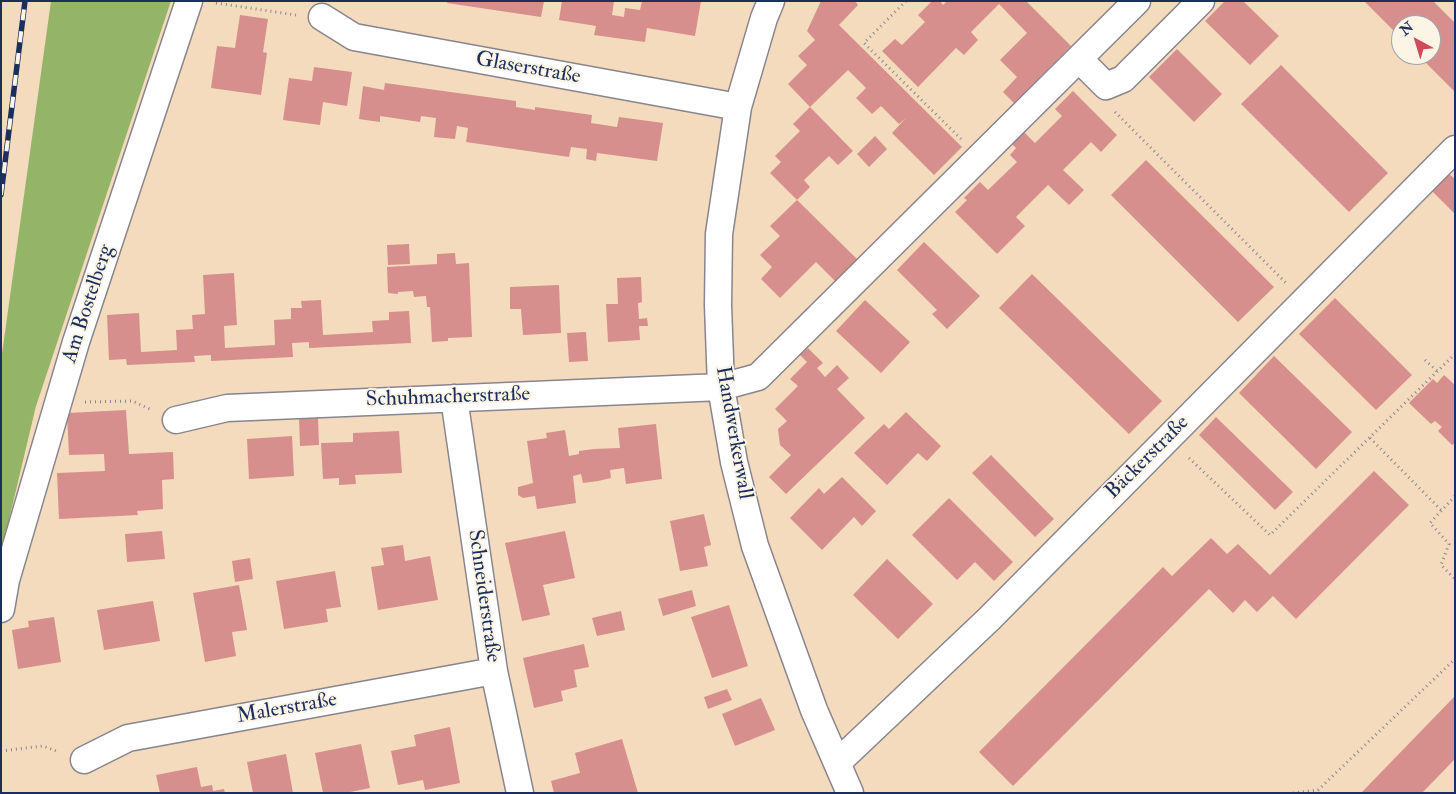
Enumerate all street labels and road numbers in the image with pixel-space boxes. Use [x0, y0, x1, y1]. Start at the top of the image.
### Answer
street label: Glaserstraße [474, 47, 582, 91]
street label: Am Bostelberg [58, 242, 120, 366]
street label: Handwerkerwall [709, 364, 757, 502]
street label: Schuhmacherstraße [365, 383, 531, 413]
street label: Bäckerstraße [1101, 411, 1195, 505]
street label: Schneiderstraße [461, 528, 505, 664]
street label: Malerstraße [235, 688, 339, 730]

